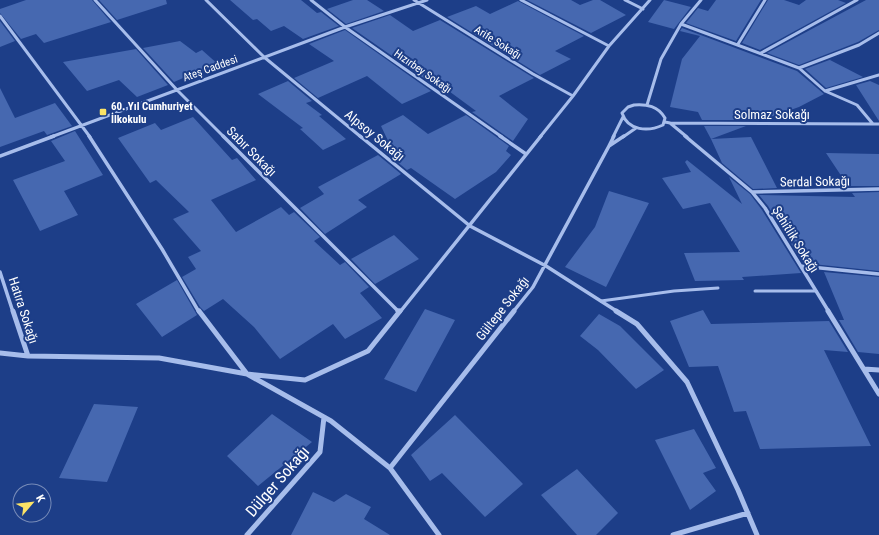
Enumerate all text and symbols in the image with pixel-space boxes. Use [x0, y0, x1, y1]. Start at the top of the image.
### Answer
street label: Arife Sokağı [472, 23, 524, 62]
street label: Hızırbey Sokağı [391, 47, 454, 96]
street label: Ateş Caddesi [181, 53, 239, 84]
place label: 60. Yıl Cumhuriyet İlkokulu [111, 100, 193, 126]
marker: 60. Yıl Cumhuriyet İlkokulu [98, 107, 108, 117]
street label: Alpsoy Sokağı [342, 107, 408, 164]
street label: Solmaz Sokağı [734, 107, 810, 122]
street label: Sabır Sokağı [224, 123, 280, 179]
street label: Serdal Sokağı [780, 173, 850, 190]
street label: Şehitlik Sokağı [769, 203, 822, 275]
street label: Gültepe Sokağı [473, 273, 532, 343]
street label: Hatıra Sokağı [6, 275, 41, 345]
street label: Dülger Sokağı [242, 442, 313, 521]
north arrow [12, 483, 52, 523]
text: K [33, 493, 48, 505]

